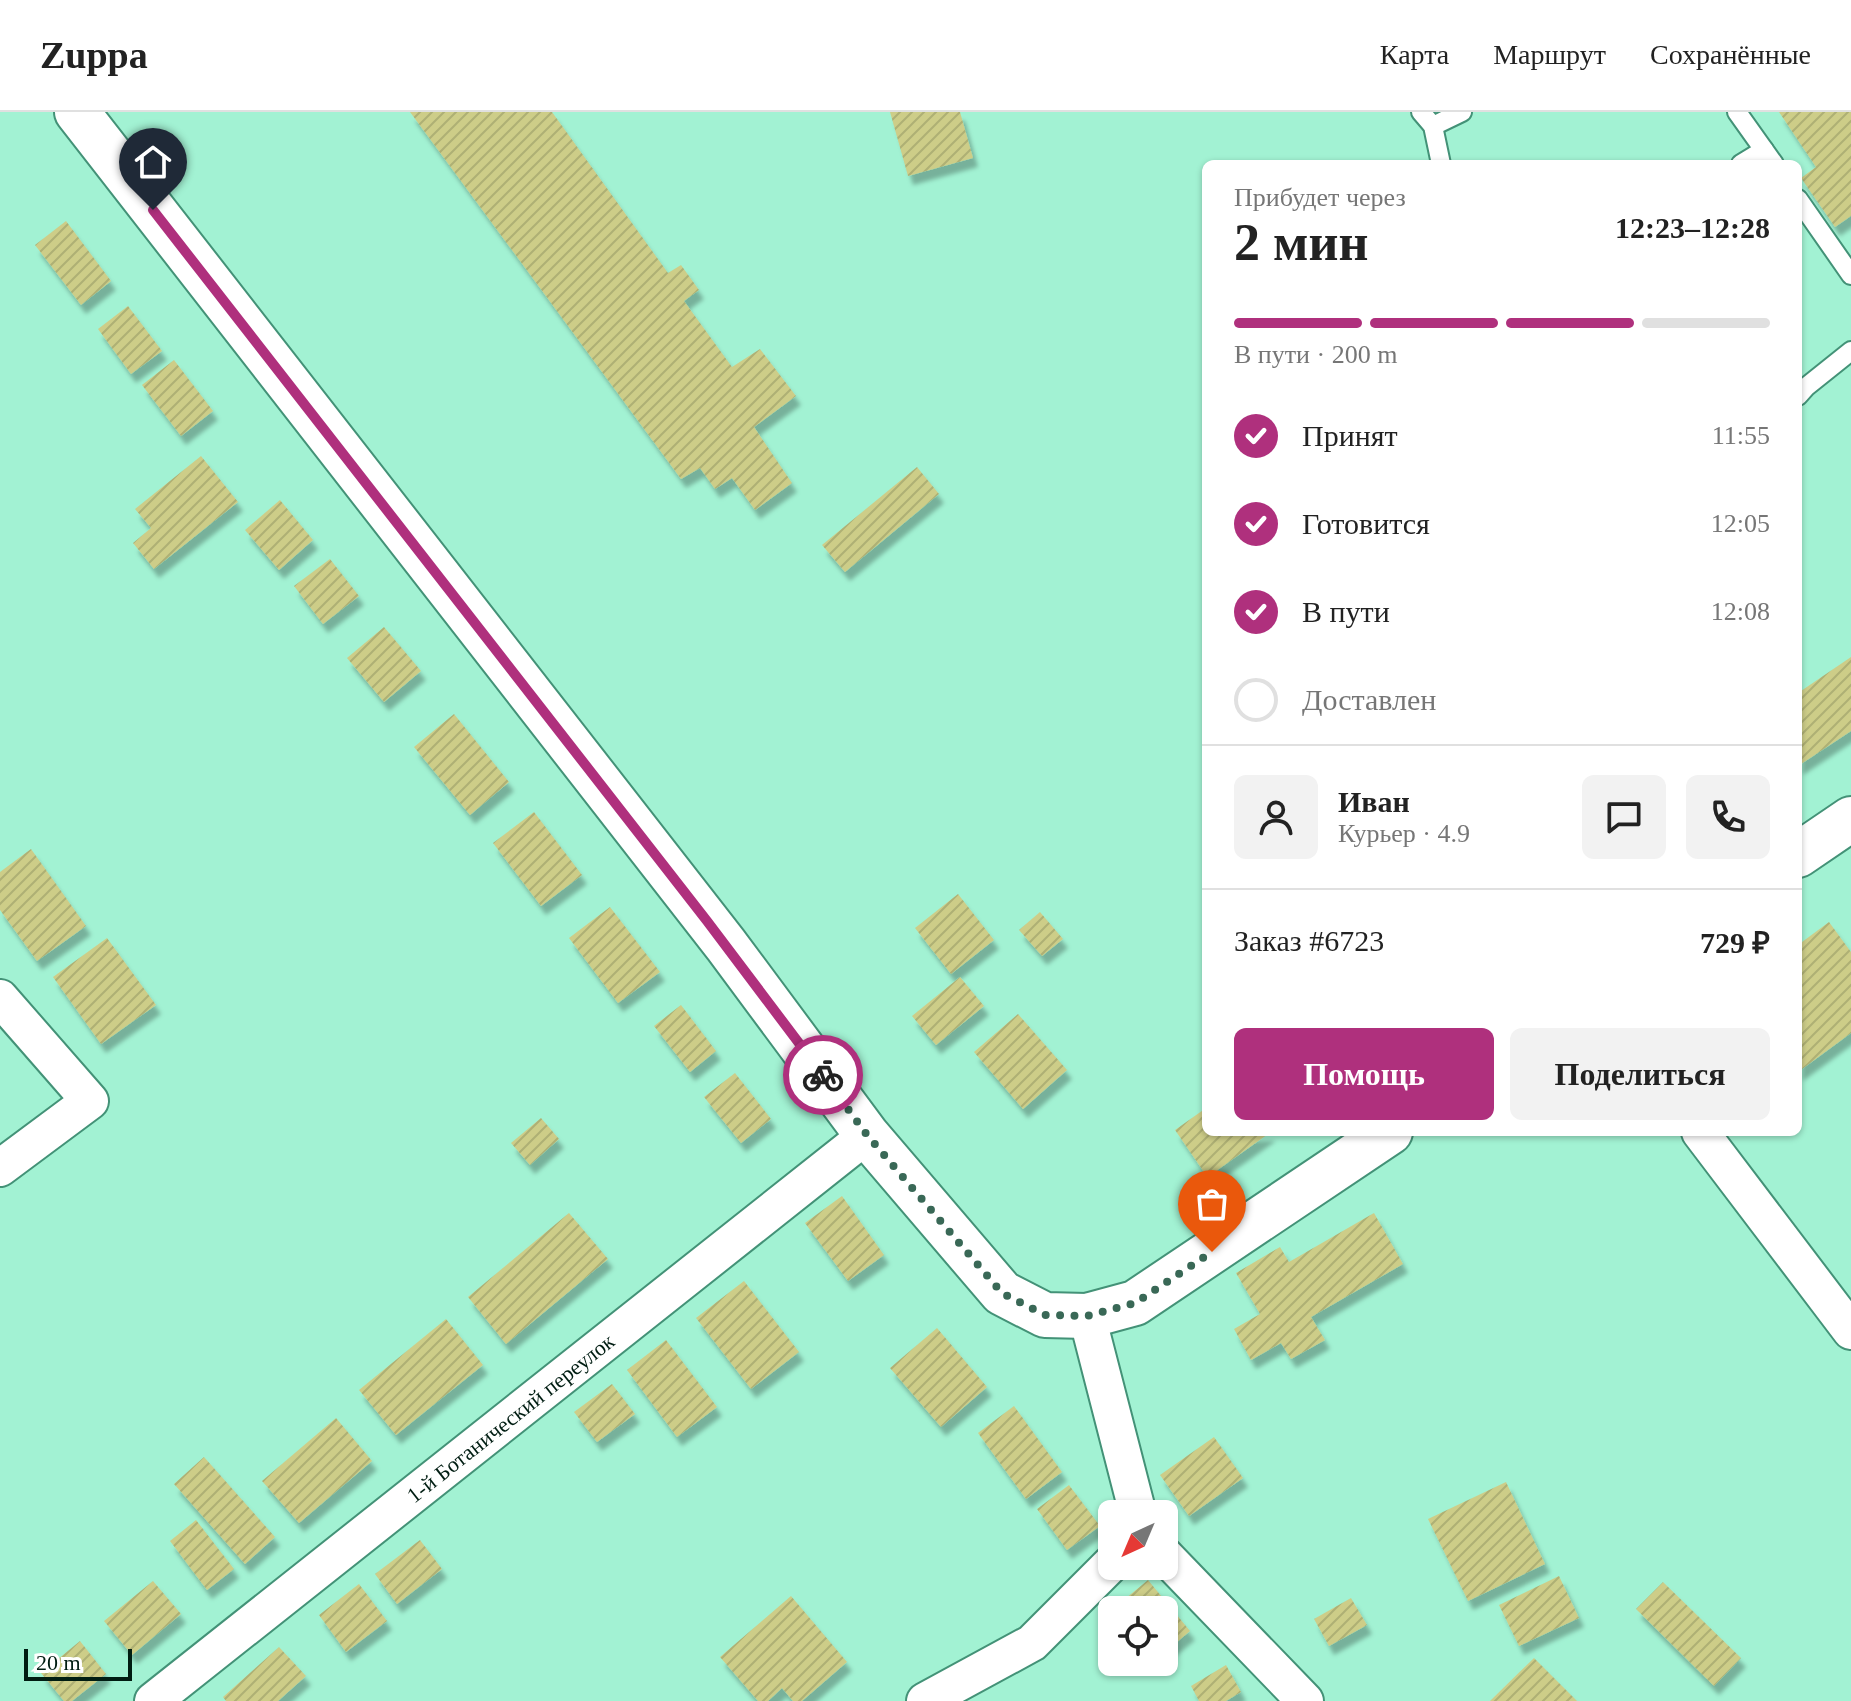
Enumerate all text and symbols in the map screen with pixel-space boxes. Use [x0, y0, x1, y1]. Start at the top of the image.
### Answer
text: Zuppa [40, 34, 148, 76]
text: Карта [1380, 39, 1449, 70]
text: Маршрут [1493, 39, 1606, 70]
text: Сохранённые [1650, 39, 1811, 70]
pin [119, 128, 187, 210]
icon: home [131, 140, 175, 184]
text: Прибудет через [1234, 183, 1406, 212]
text: 12:23–12:28 [1615, 211, 1770, 244]
text: 2 мин [1234, 214, 1368, 271]
text: В пути · 200 m [1234, 340, 1397, 369]
icon: check [1234, 414, 1278, 458]
text: Принят [1302, 419, 1398, 452]
text: 11:55 [1712, 421, 1770, 450]
icon: check [1234, 502, 1278, 546]
text: Готовится [1302, 507, 1430, 540]
text: 12:05 [1711, 509, 1770, 538]
icon: check [1234, 590, 1278, 634]
text: В пути [1302, 595, 1390, 628]
text: 12:08 [1711, 597, 1770, 626]
text: Доставлен [1302, 683, 1436, 716]
button: person [1234, 775, 1318, 859]
button: chat [1582, 775, 1666, 859]
button: phone [1686, 775, 1770, 859]
text: Иван [1338, 785, 1410, 818]
text: Курьер · 4.9 [1338, 819, 1470, 848]
text: Заказ #6723 [1234, 924, 1384, 957]
text: 729 ₽ [1700, 926, 1770, 959]
button: Помощь [1234, 1028, 1494, 1120]
button: Поделиться [1510, 1028, 1770, 1120]
courier [783, 1035, 863, 1115]
icon: bike [801, 1053, 845, 1097]
pin [1178, 1170, 1246, 1252]
icon: bag [1190, 1182, 1234, 1226]
street label: 1-й Ботанический переулок [402, 1328, 620, 1508]
north arrow [1098, 1500, 1178, 1580]
map controls [1098, 1500, 1178, 1676]
button: locate [1098, 1596, 1178, 1676]
scale bar [24, 1645, 132, 1681]
text: 20 m [36, 1650, 81, 1675]

